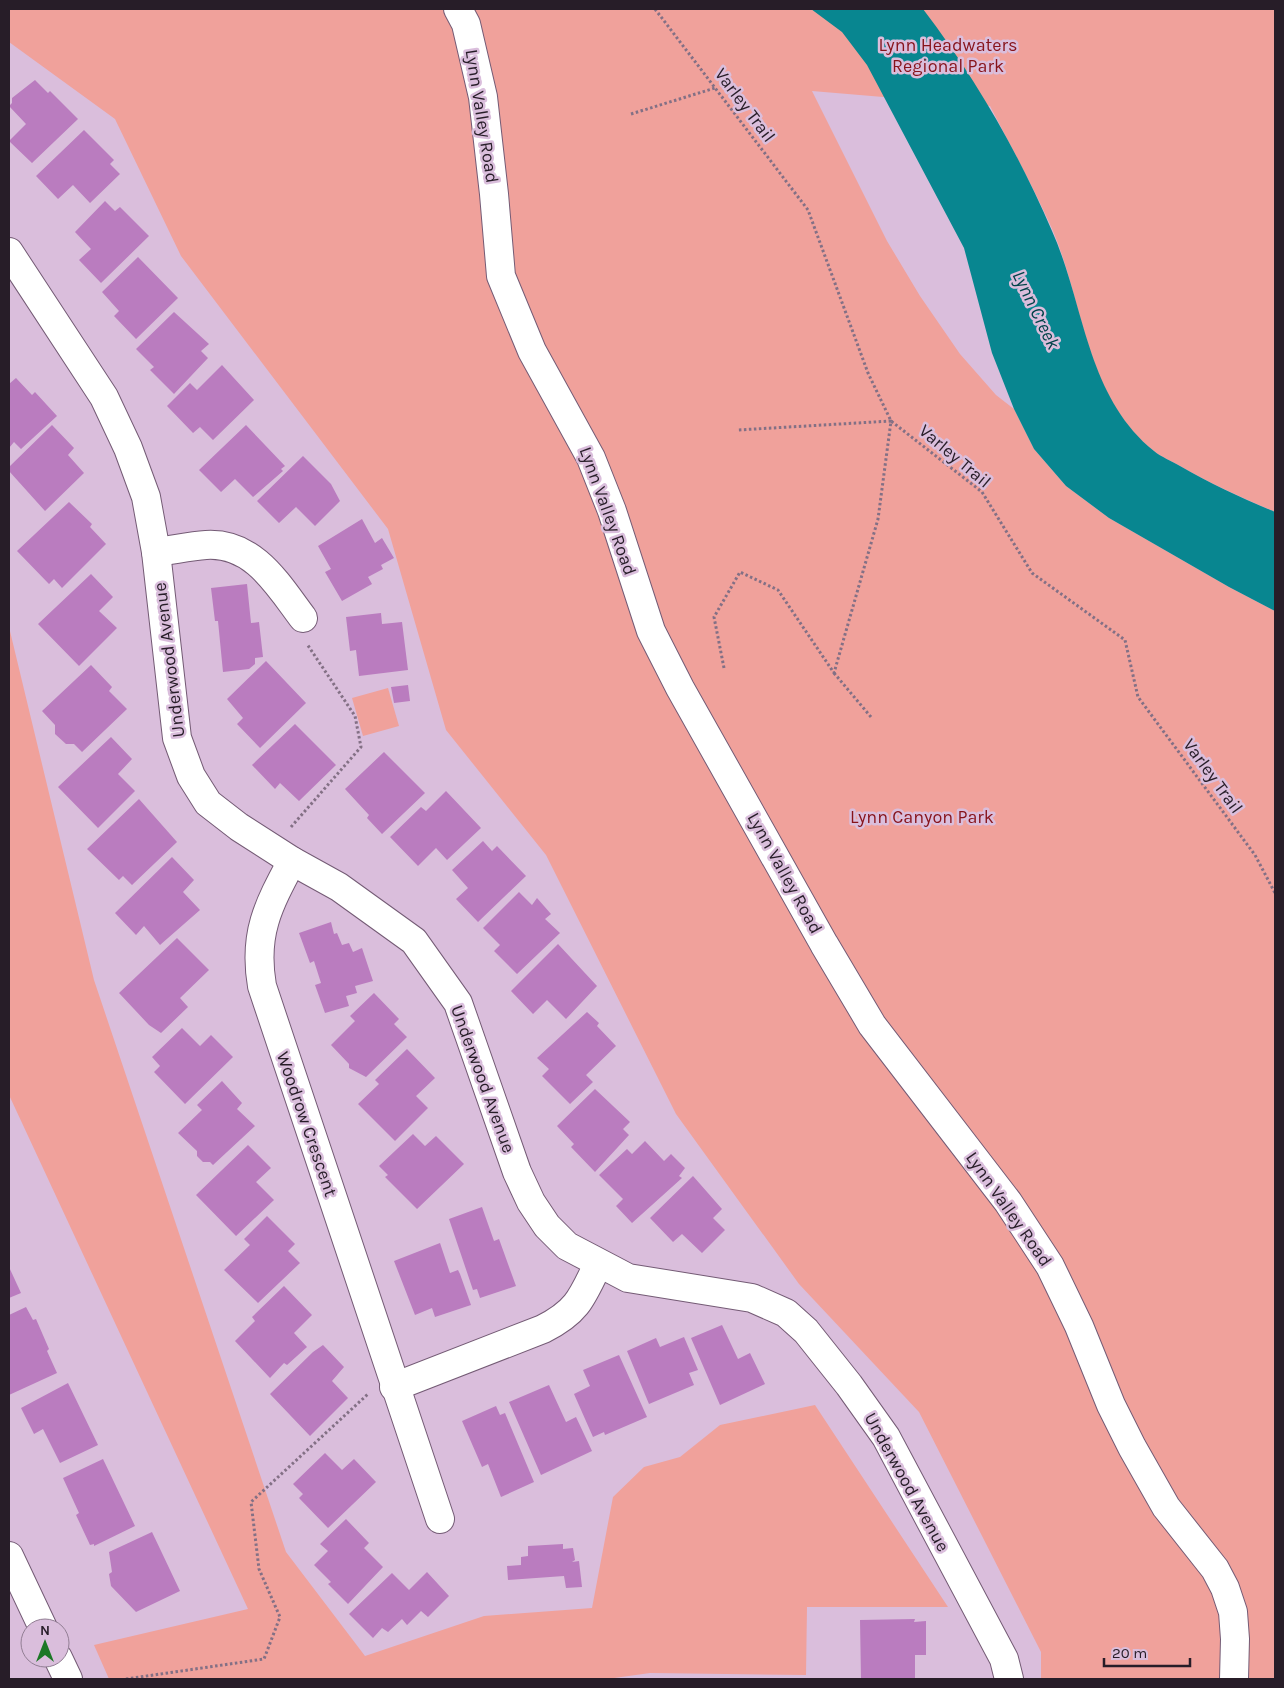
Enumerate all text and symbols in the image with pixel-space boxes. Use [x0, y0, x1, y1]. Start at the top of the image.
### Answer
park label: Lynn Headwaters Regional Park [878, 34, 1018, 77]
street label: Lynn Valley Road [461, 48, 503, 184]
street label: Varley Trail [710, 63, 780, 147]
water label: Lynn Creek [1008, 267, 1065, 353]
street label: Varley Trail [914, 419, 996, 493]
street label: Lynn Valley Road [575, 444, 641, 578]
street label: Underwood Avenue [149, 581, 189, 739]
street label: Varley Trail [1178, 734, 1248, 818]
park label: Lynn Canyon Park [850, 806, 994, 828]
street label: Lynn Valley Road [743, 809, 827, 937]
street label: Underwood Avenue [446, 1002, 520, 1156]
street label: Woodrow Crescent [272, 1049, 342, 1200]
street label: Lynn Valley Road [961, 1147, 1057, 1271]
street label: Underwood Avenue [860, 1408, 954, 1556]
north arrow [20, 1618, 70, 1668]
text: N [40, 1622, 50, 1639]
scale bar [1104, 1636, 1190, 1668]
text: 20 m [1112, 1644, 1147, 1662]

